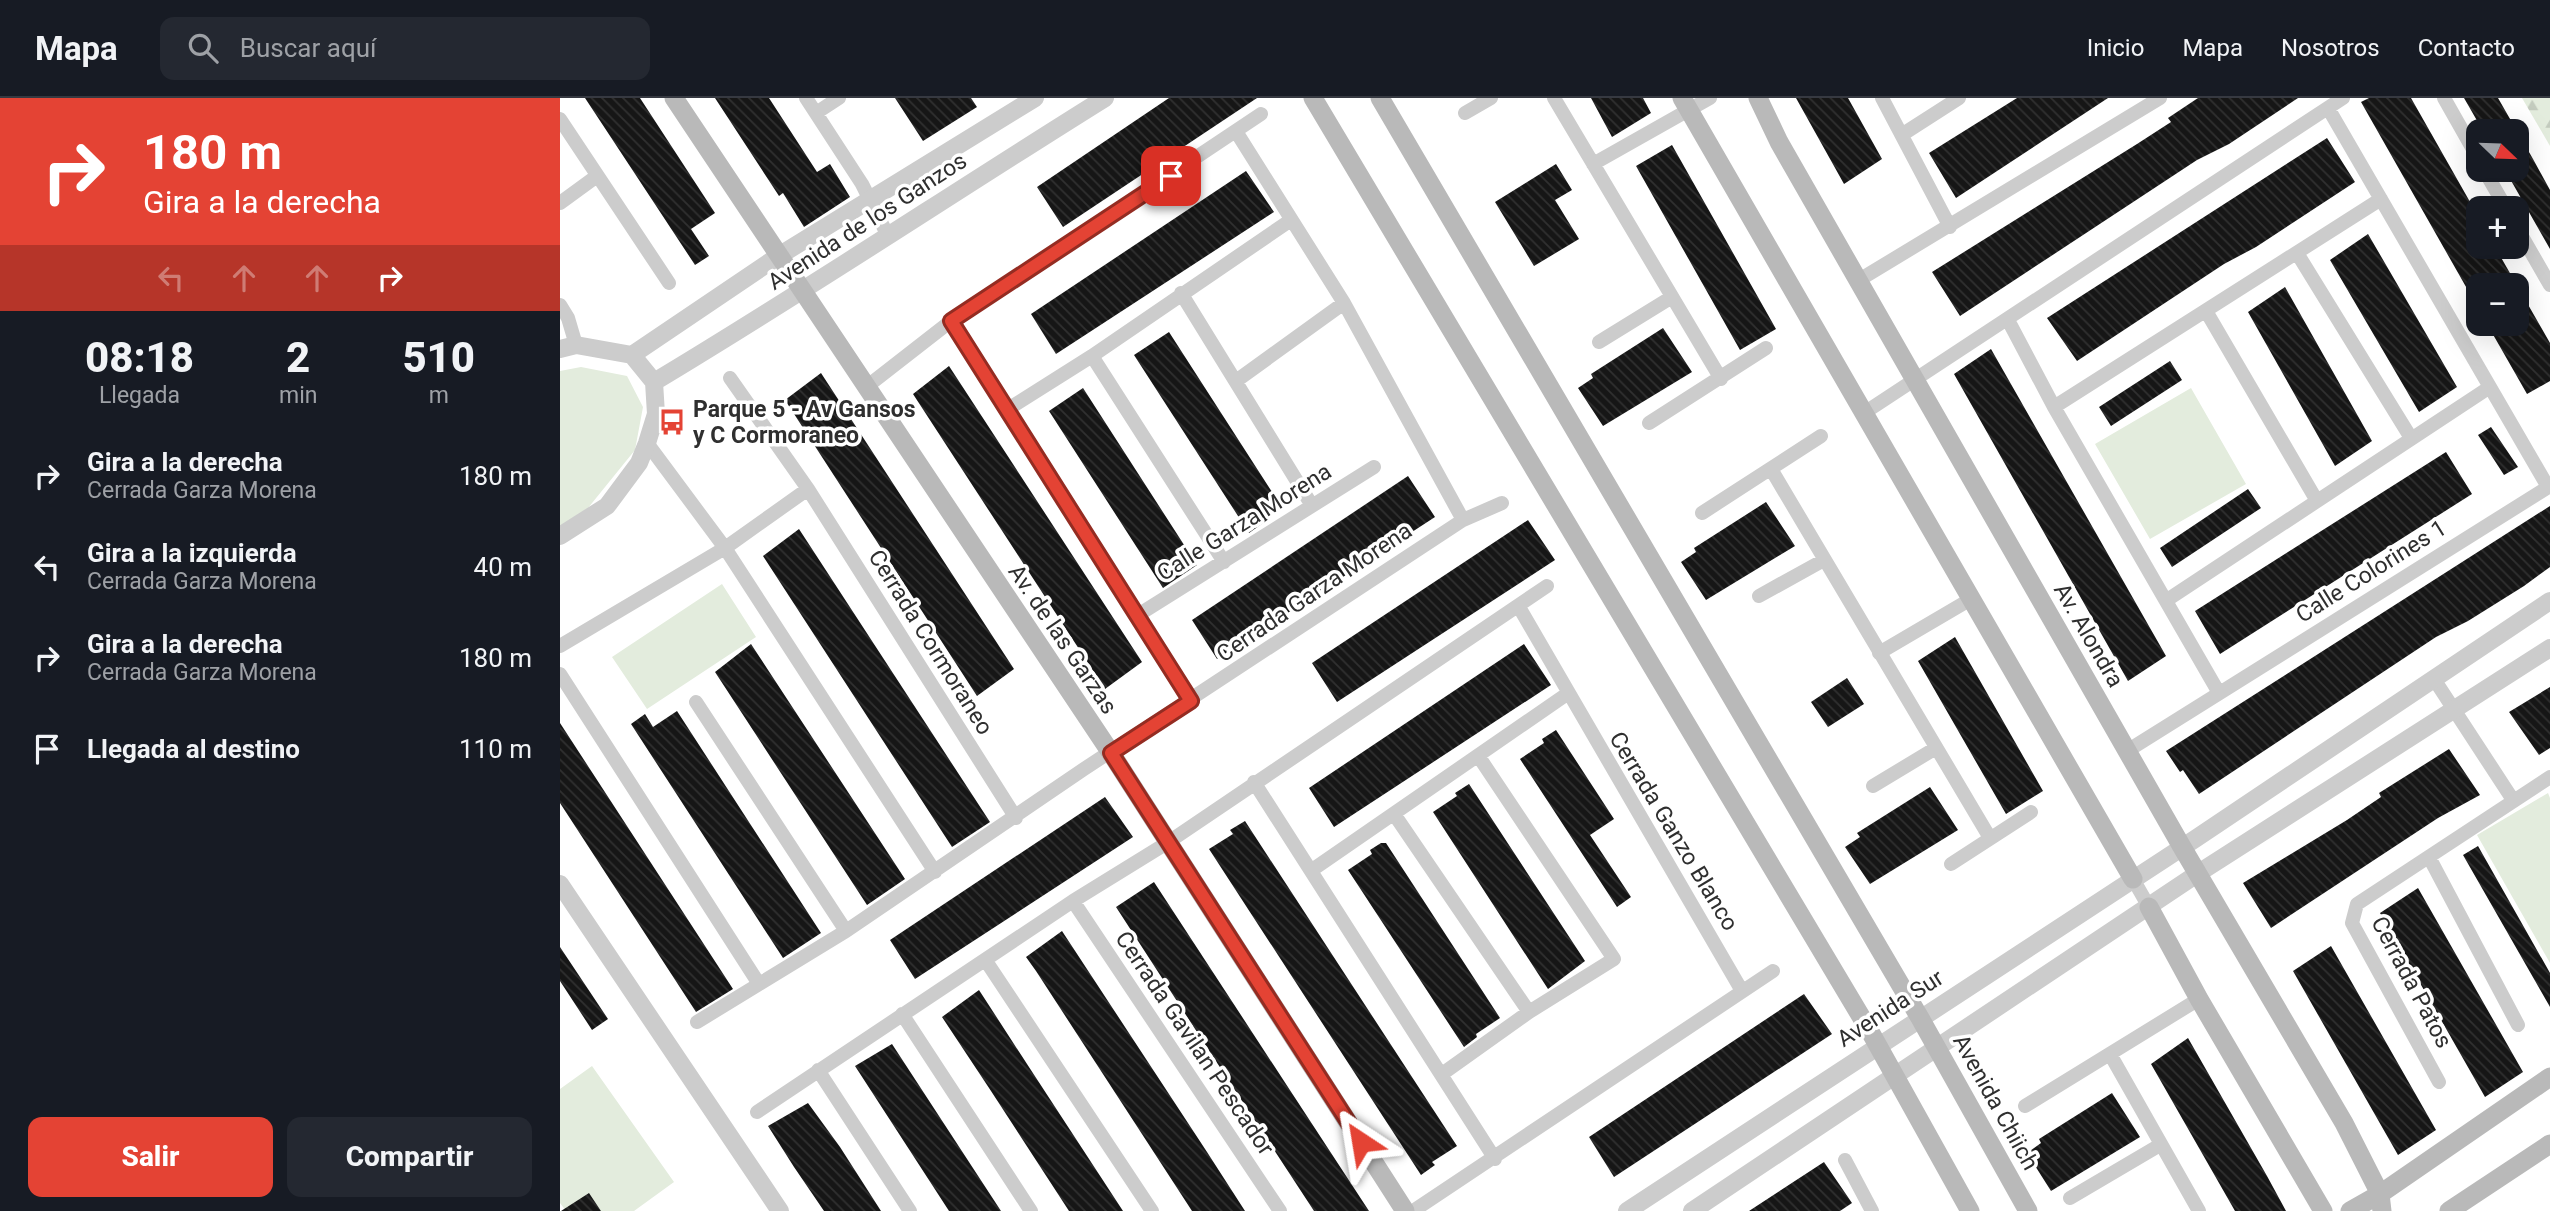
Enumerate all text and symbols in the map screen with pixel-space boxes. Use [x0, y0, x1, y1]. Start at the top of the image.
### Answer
search box [160, 17, 650, 80]
text: Mapa [35, 29, 118, 68]
icon: search [184, 29, 222, 67]
text: Buscar aquí [240, 33, 376, 63]
text: Inicio [2087, 34, 2144, 62]
text: Mapa [2182, 34, 2243, 62]
text: Nosotros [2281, 34, 2380, 62]
text: Contacto [2418, 34, 2515, 62]
north arrow [2466, 119, 2529, 182]
map controls [2466, 119, 2529, 336]
text: 180 m [143, 124, 282, 181]
icon: right [28, 126, 119, 217]
pin [1141, 146, 1201, 206]
street label: Avenida de los Ganzos [763, 147, 972, 296]
icon: arrive [1152, 157, 1190, 195]
text: Gira a la derecha [143, 183, 381, 221]
button: + [2466, 196, 2529, 259]
icon: left [152, 259, 190, 297]
icon: ahead [225, 259, 263, 297]
icon: ahead [298, 259, 336, 297]
icon: right [371, 259, 409, 297]
button: − [2466, 273, 2529, 336]
text: 08:18 [85, 333, 194, 382]
text: 2 [286, 333, 310, 382]
text: 510 [402, 333, 475, 382]
text: Llegada [99, 382, 180, 409]
text: min [279, 382, 317, 409]
text: m [429, 382, 449, 409]
place label: Parque 5 - Av Gansos y C Cormoraneo [693, 396, 916, 449]
bus stop icon: Parque 5 - Av Gansos y C Cormoraneo [657, 407, 687, 437]
text: Gira a la derecha [87, 447, 283, 477]
icon: right [28, 457, 66, 495]
street label: Calle Garza Morena [1152, 458, 1336, 587]
text: 180 m [459, 461, 532, 491]
text: Cerrada Garza Morena [87, 477, 317, 504]
street label: Calle Colorines 1 [2291, 514, 2451, 628]
street label: Cerrada Garza Morena [1211, 517, 1417, 668]
text: Gira a la izquierda [87, 538, 297, 568]
street label: Cerrada Cormoraneo [863, 545, 998, 740]
icon: left [28, 548, 66, 586]
text: 40 m [474, 552, 532, 582]
street label: Av. de las Garzas [1003, 559, 1123, 719]
text: Cerrada Garza Morena [87, 568, 317, 595]
street label: Av. Alondra [2048, 579, 2129, 692]
text: Gira a la derecha [87, 629, 283, 659]
icon: right [28, 639, 66, 677]
text: 180 m [459, 643, 532, 673]
text: Cerrada Garza Morena [87, 659, 317, 686]
street label: Cerrada Ganzo Blanco [1603, 727, 1744, 936]
icon: arrive [28, 730, 66, 768]
text: Llegada al destino [87, 734, 300, 764]
text: 110 m [459, 734, 532, 764]
street label: Cerrada Patos [2366, 912, 2458, 1053]
street label: Cerrada Gavilan Pescador [1110, 926, 1280, 1160]
street label: Avenida Sur [1832, 964, 1949, 1053]
street label: Avenida Chiich [1947, 1030, 2044, 1175]
position arrow [1324, 1105, 1398, 1179]
button: Salir [28, 1117, 273, 1197]
button: Compartir [287, 1117, 532, 1197]

